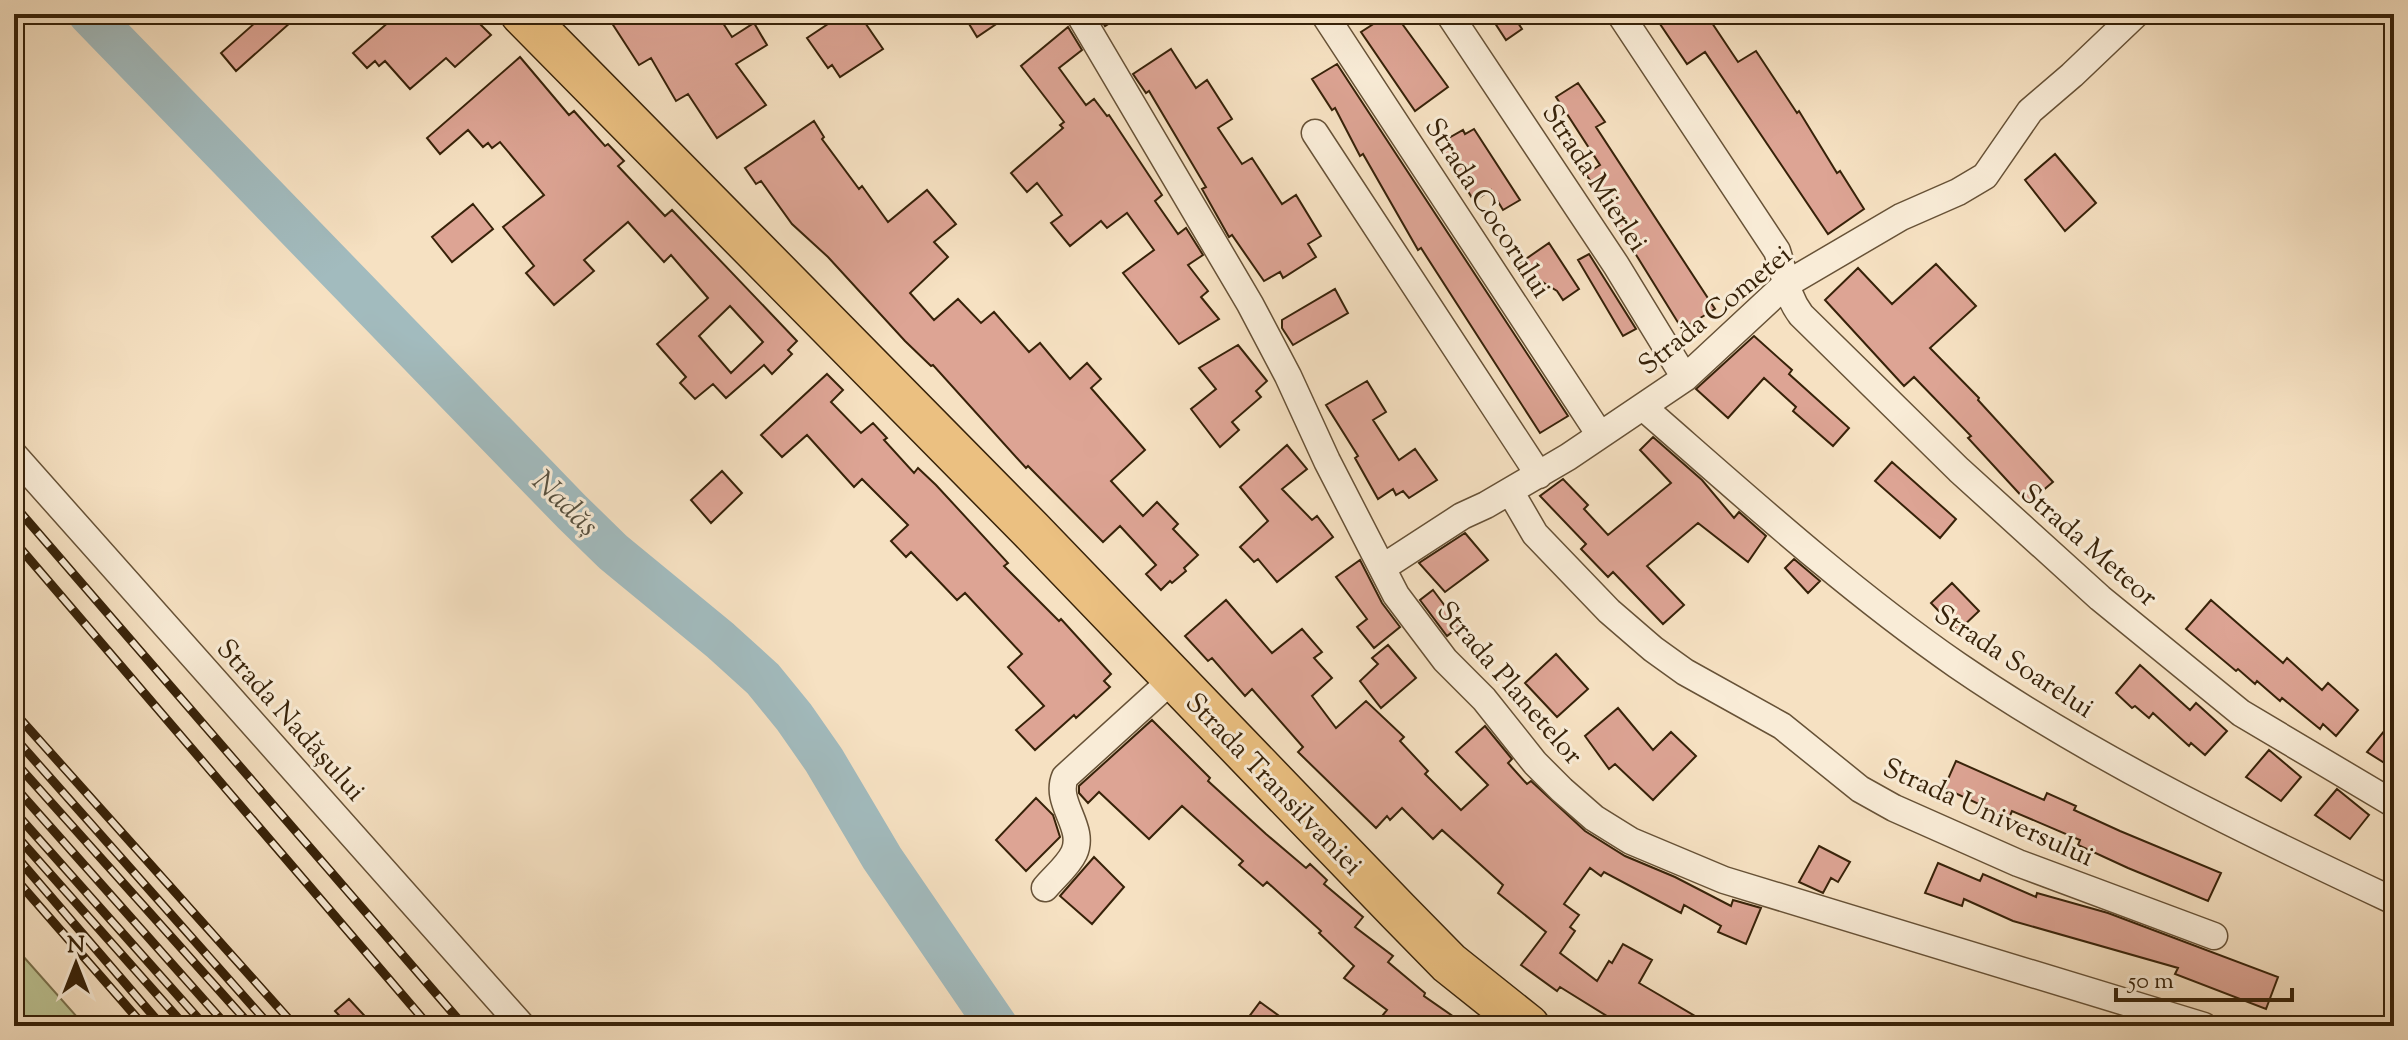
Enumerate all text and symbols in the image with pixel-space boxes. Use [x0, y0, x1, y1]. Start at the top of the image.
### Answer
street label: Strada Mierlei [1531, 97, 1656, 261]
street label: Strada Cocorului [1413, 111, 1560, 306]
street label: Strada Cometei [1630, 237, 1801, 386]
water label: Nadăș [521, 462, 607, 547]
street label: Strada Meteor [2011, 475, 2166, 618]
street label: Strada Planetelor [1426, 593, 1592, 775]
street label: Strada Soarelui [1926, 596, 2101, 729]
street label: Strada Nadășului [206, 631, 374, 811]
street label: Strada Transilvaniei [1175, 685, 1371, 886]
street label: Strada Universului [1876, 749, 2100, 878]
north arrow [36, 924, 116, 1004]
text: N [67, 931, 85, 963]
scale bar [2116, 952, 2292, 1002]
text: 50 m [2126, 965, 2174, 999]

